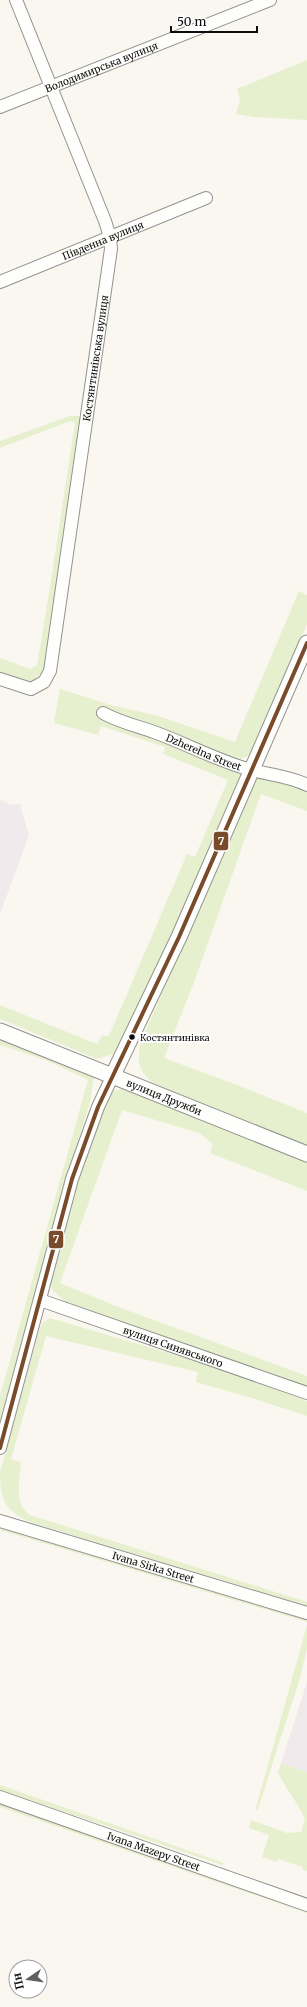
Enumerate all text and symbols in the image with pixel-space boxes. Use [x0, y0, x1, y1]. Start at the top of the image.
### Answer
scale bar [171, 8, 257, 34]
text: 50 m [177, 14, 206, 29]
street label: Володимирська вулиця [43, 39, 160, 96]
street label: Південна вулиця [60, 218, 146, 263]
street label: Костянтинівська вулиця [80, 294, 111, 422]
street label: Dzherelna Street [164, 731, 243, 774]
line badge: 7 [213, 831, 229, 851]
text: 7 [218, 834, 225, 848]
marker: Костянтинівка [127, 1032, 137, 1042]
place label: Костянтинівка [140, 1032, 210, 1043]
street label: вулиця Дружби [124, 1076, 204, 1118]
line badge: 7 [48, 1230, 64, 1249]
text: 7 [53, 1232, 60, 1246]
street label: вулиця Синявського [121, 1323, 225, 1370]
street label: Ivana Sirka Street [111, 1549, 196, 1586]
street label: Ivana Mazepy Street [105, 1829, 202, 1874]
north arrow [8, 1959, 48, 1999]
text: Пн [10, 1971, 27, 1991]

